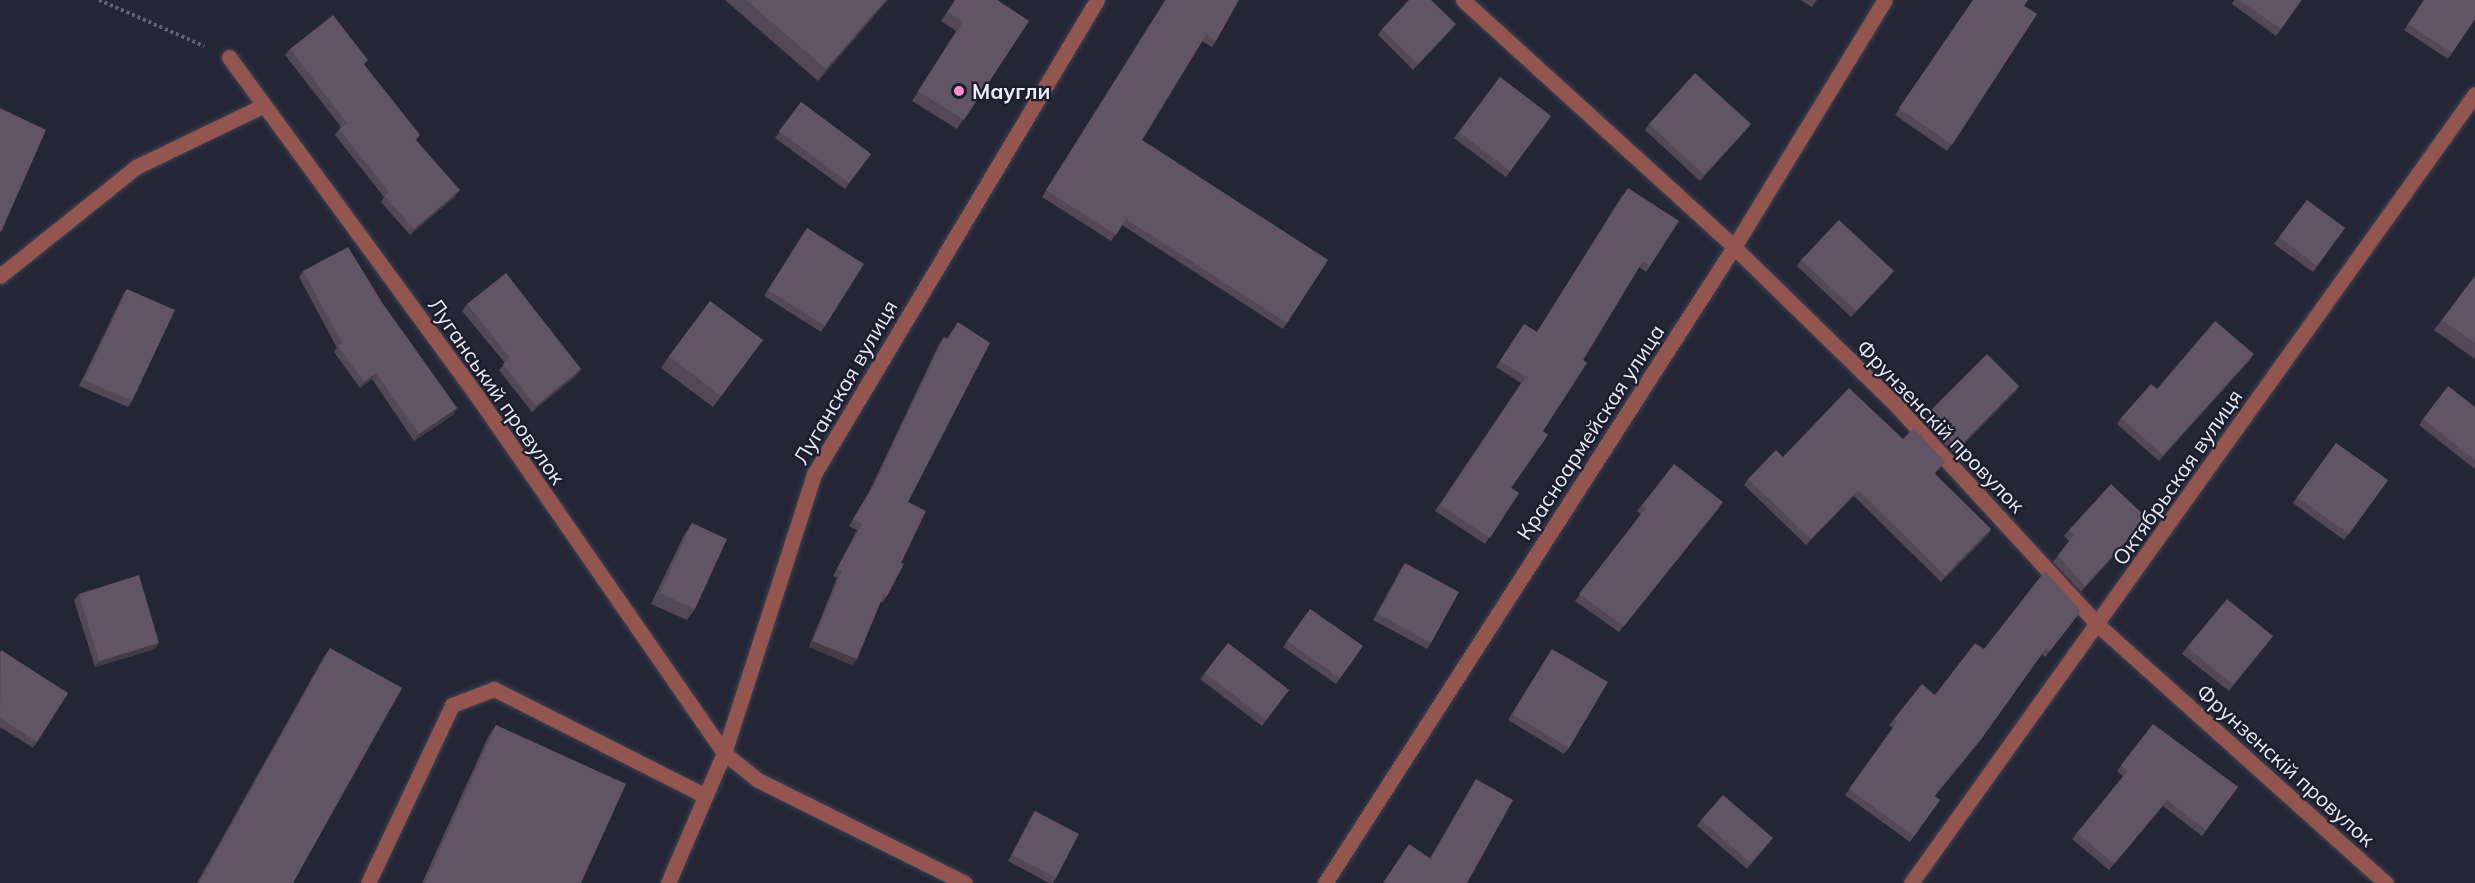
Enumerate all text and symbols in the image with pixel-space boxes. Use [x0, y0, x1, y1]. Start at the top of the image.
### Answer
place label: Маугли [972, 78, 1050, 104]
marker: Маугли [950, 82, 968, 100]
street label: Луганський провулок [423, 293, 571, 489]
street label: Луганская вулиця [788, 295, 902, 469]
street label: Красноармейская улица [1511, 320, 1669, 544]
street label: Фрунзенскій провулок [1852, 334, 2030, 518]
street label: Октябрьская вулиця [2107, 384, 2247, 570]
street label: Фрунзенскій провулок [2192, 679, 2380, 851]

